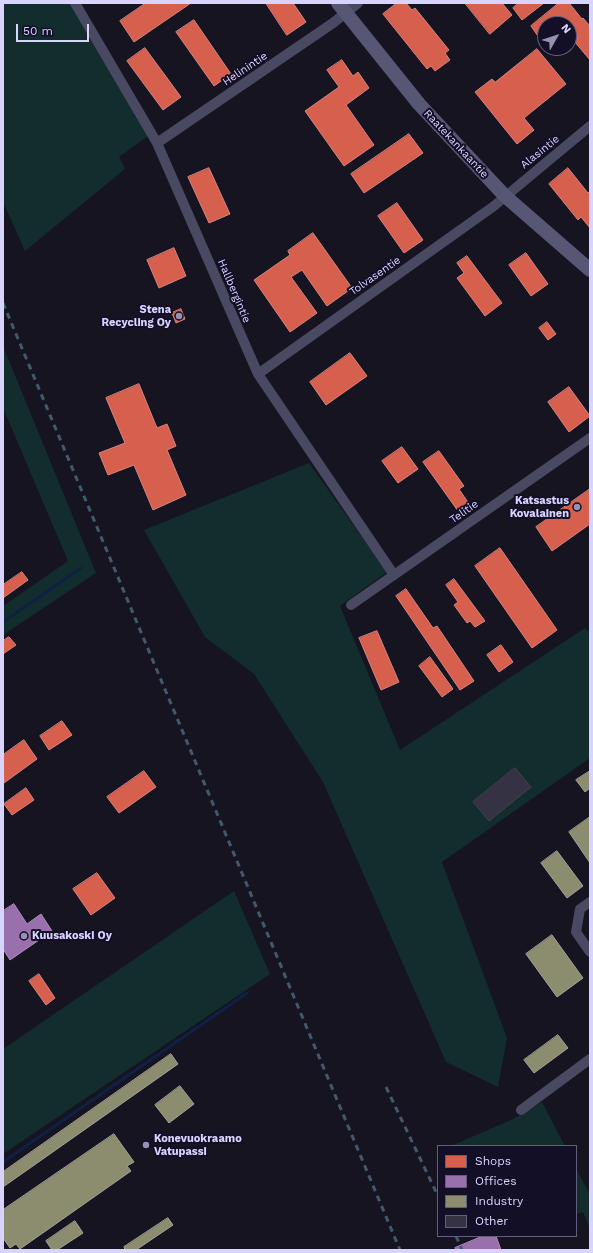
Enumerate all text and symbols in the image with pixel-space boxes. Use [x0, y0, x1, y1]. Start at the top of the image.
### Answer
scale bar [18, 16, 91, 42]
north arrow [537, 16, 577, 56]
text: N [558, 22, 574, 36]
text: 50 m [23, 24, 53, 38]
street label: Helinintie [220, 49, 270, 89]
street label: Raatekankaantie [421, 107, 491, 181]
street label: Alasintie [518, 132, 562, 172]
street label: Tolvasentie [347, 253, 403, 299]
street label: Hallbergintie [215, 257, 253, 325]
place label: Stena Recycling Oy [101, 303, 171, 329]
marker: Stena Recycling Oy [174, 311, 184, 321]
place label: Katsastus Kovalainen [510, 494, 569, 520]
street label: Telitie [447, 497, 481, 527]
marker: Katsastus Kovalainen [572, 502, 582, 512]
place label: Kuusakoski Oy [32, 929, 112, 943]
marker: Kuusakoski Oy [19, 931, 29, 941]
place label: Konevuokraamo Vatupassi [154, 1132, 242, 1158]
marker: Konevuokraamo Vatupassi [141, 1140, 151, 1150]
legend [437, 1145, 577, 1237]
text: Shops [475, 1154, 511, 1168]
text: Offices [475, 1174, 517, 1188]
text: Industry [475, 1194, 523, 1208]
text: Other [475, 1214, 508, 1228]

